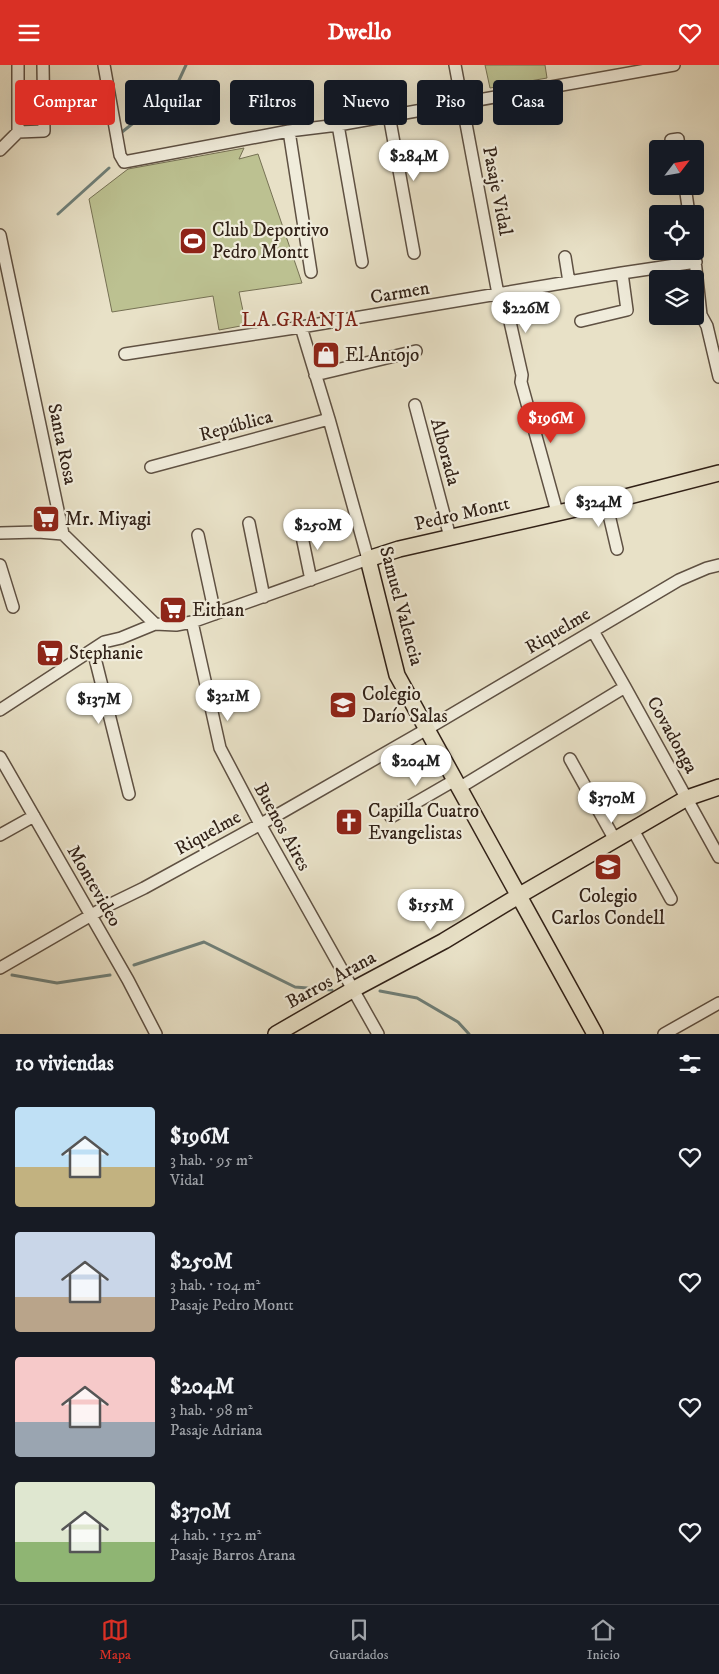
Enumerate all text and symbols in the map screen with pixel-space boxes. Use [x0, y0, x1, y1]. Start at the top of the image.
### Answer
icon: menu [15, 19, 43, 47]
text: Dwello [328, 19, 391, 46]
icon: heart [676, 19, 704, 47]
chip: Comprar [15, 80, 115, 125]
chip: Alquilar [125, 80, 220, 125]
chip: Filtros [230, 80, 314, 125]
chip: Nuevo [324, 80, 407, 125]
chip: Piso [417, 80, 483, 125]
chip: Casa [493, 80, 563, 125]
pin: $284M [379, 139, 449, 182]
north arrow [649, 140, 704, 195]
map controls [649, 140, 704, 325]
street label: Pasaje Vidal [477, 145, 517, 238]
text: $284M [390, 146, 438, 166]
button: locate [649, 205, 704, 260]
place label: Club Deportivo Pedro Montt [212, 219, 329, 264]
sports icon: Club Deportivo Pedro Montt [178, 226, 208, 256]
button: layers [649, 270, 704, 325]
street label: Carmen [369, 276, 431, 310]
pin: $226M [491, 291, 561, 334]
text: $226M [502, 298, 550, 318]
district label: LA GRANJA [241, 308, 359, 333]
shop icon: El Antojo [311, 340, 341, 370]
place label: El Antojo [345, 344, 419, 367]
street label: Santa Rosa [42, 401, 82, 487]
pin: $196M [516, 401, 586, 444]
street label: República [197, 405, 275, 447]
text: $196M [528, 408, 574, 428]
street label: Alborada [425, 416, 465, 488]
pin: $324M [564, 485, 634, 528]
street label: Pedro Montt [412, 492, 512, 536]
text: $324M [576, 492, 622, 512]
supermarket icon: Mr. Miyagi [31, 504, 61, 534]
place label: Mr. Miyagi [65, 508, 151, 531]
pin: $250M [283, 509, 353, 551]
text: $250M [294, 515, 342, 535]
street label: Samuel Valencia [374, 544, 428, 668]
supermarket icon: Eithan [158, 595, 188, 625]
place label: Eithan [192, 599, 244, 622]
street label: Riquelme [521, 603, 595, 660]
supermarket icon: Stephanie [35, 638, 65, 668]
place label: Stephanie [69, 642, 143, 665]
pin: $321M [193, 679, 263, 722]
pin: $137M [64, 683, 134, 725]
place label: Colegio Darío Salas [362, 683, 448, 728]
text: $321M [206, 686, 250, 706]
text: $137M [77, 689, 121, 709]
school or university icon: Colegio Darío Salas [328, 690, 358, 720]
street label: Covadonga [642, 693, 702, 777]
pin: $204M [381, 745, 451, 787]
text: $204M [392, 751, 440, 771]
street label: Buenos Aires [248, 779, 316, 875]
pin: $370M [577, 781, 647, 824]
text: $370M [589, 788, 635, 808]
place label: Capilla Cuatro Evangelistas [368, 800, 479, 845]
street label: Riquelme [171, 805, 246, 861]
church icon: Capilla Cuatro Evangelistas [334, 807, 364, 837]
street label: Montevideo [62, 841, 126, 931]
school or university icon: Colegio Carlos Condell [593, 852, 623, 882]
place label: Colegio Carlos Condell [551, 885, 665, 930]
pin: $155M [396, 889, 466, 931]
text: $155M [408, 895, 454, 915]
street label: Barros Arana [282, 946, 380, 1014]
icon: filters [676, 1050, 704, 1078]
text: 10 viviendas [15, 1051, 114, 1077]
text: $196M [170, 1124, 230, 1150]
icon: home [55, 1127, 115, 1187]
icon: heart [676, 1143, 704, 1171]
text: 3 hab. · 95 m² [170, 1150, 253, 1170]
text: Vidal [170, 1170, 204, 1190]
text: $250M [170, 1249, 233, 1275]
icon: home [55, 1252, 115, 1312]
icon: heart [676, 1268, 704, 1296]
text: 3 hab. · 104 m² [170, 1275, 260, 1295]
text: Pasaje Pedro Montt [170, 1295, 294, 1315]
text: $204M [170, 1374, 234, 1400]
icon: home [55, 1377, 115, 1437]
icon: heart [676, 1393, 704, 1421]
text: 3 hab. · 98 m² [170, 1400, 253, 1420]
text: Pasaje Adriana [170, 1420, 262, 1440]
text: $370M [170, 1499, 231, 1525]
icon: home [55, 1502, 115, 1562]
icon: heart [676, 1518, 704, 1546]
text: 4 hab. · 152 m² [170, 1525, 262, 1545]
text: Pasaje Barros Arana [170, 1545, 296, 1565]
tab: Mapa [99, 1616, 131, 1664]
tab: Guardados [329, 1616, 388, 1664]
tab: Inicio [587, 1616, 620, 1664]

